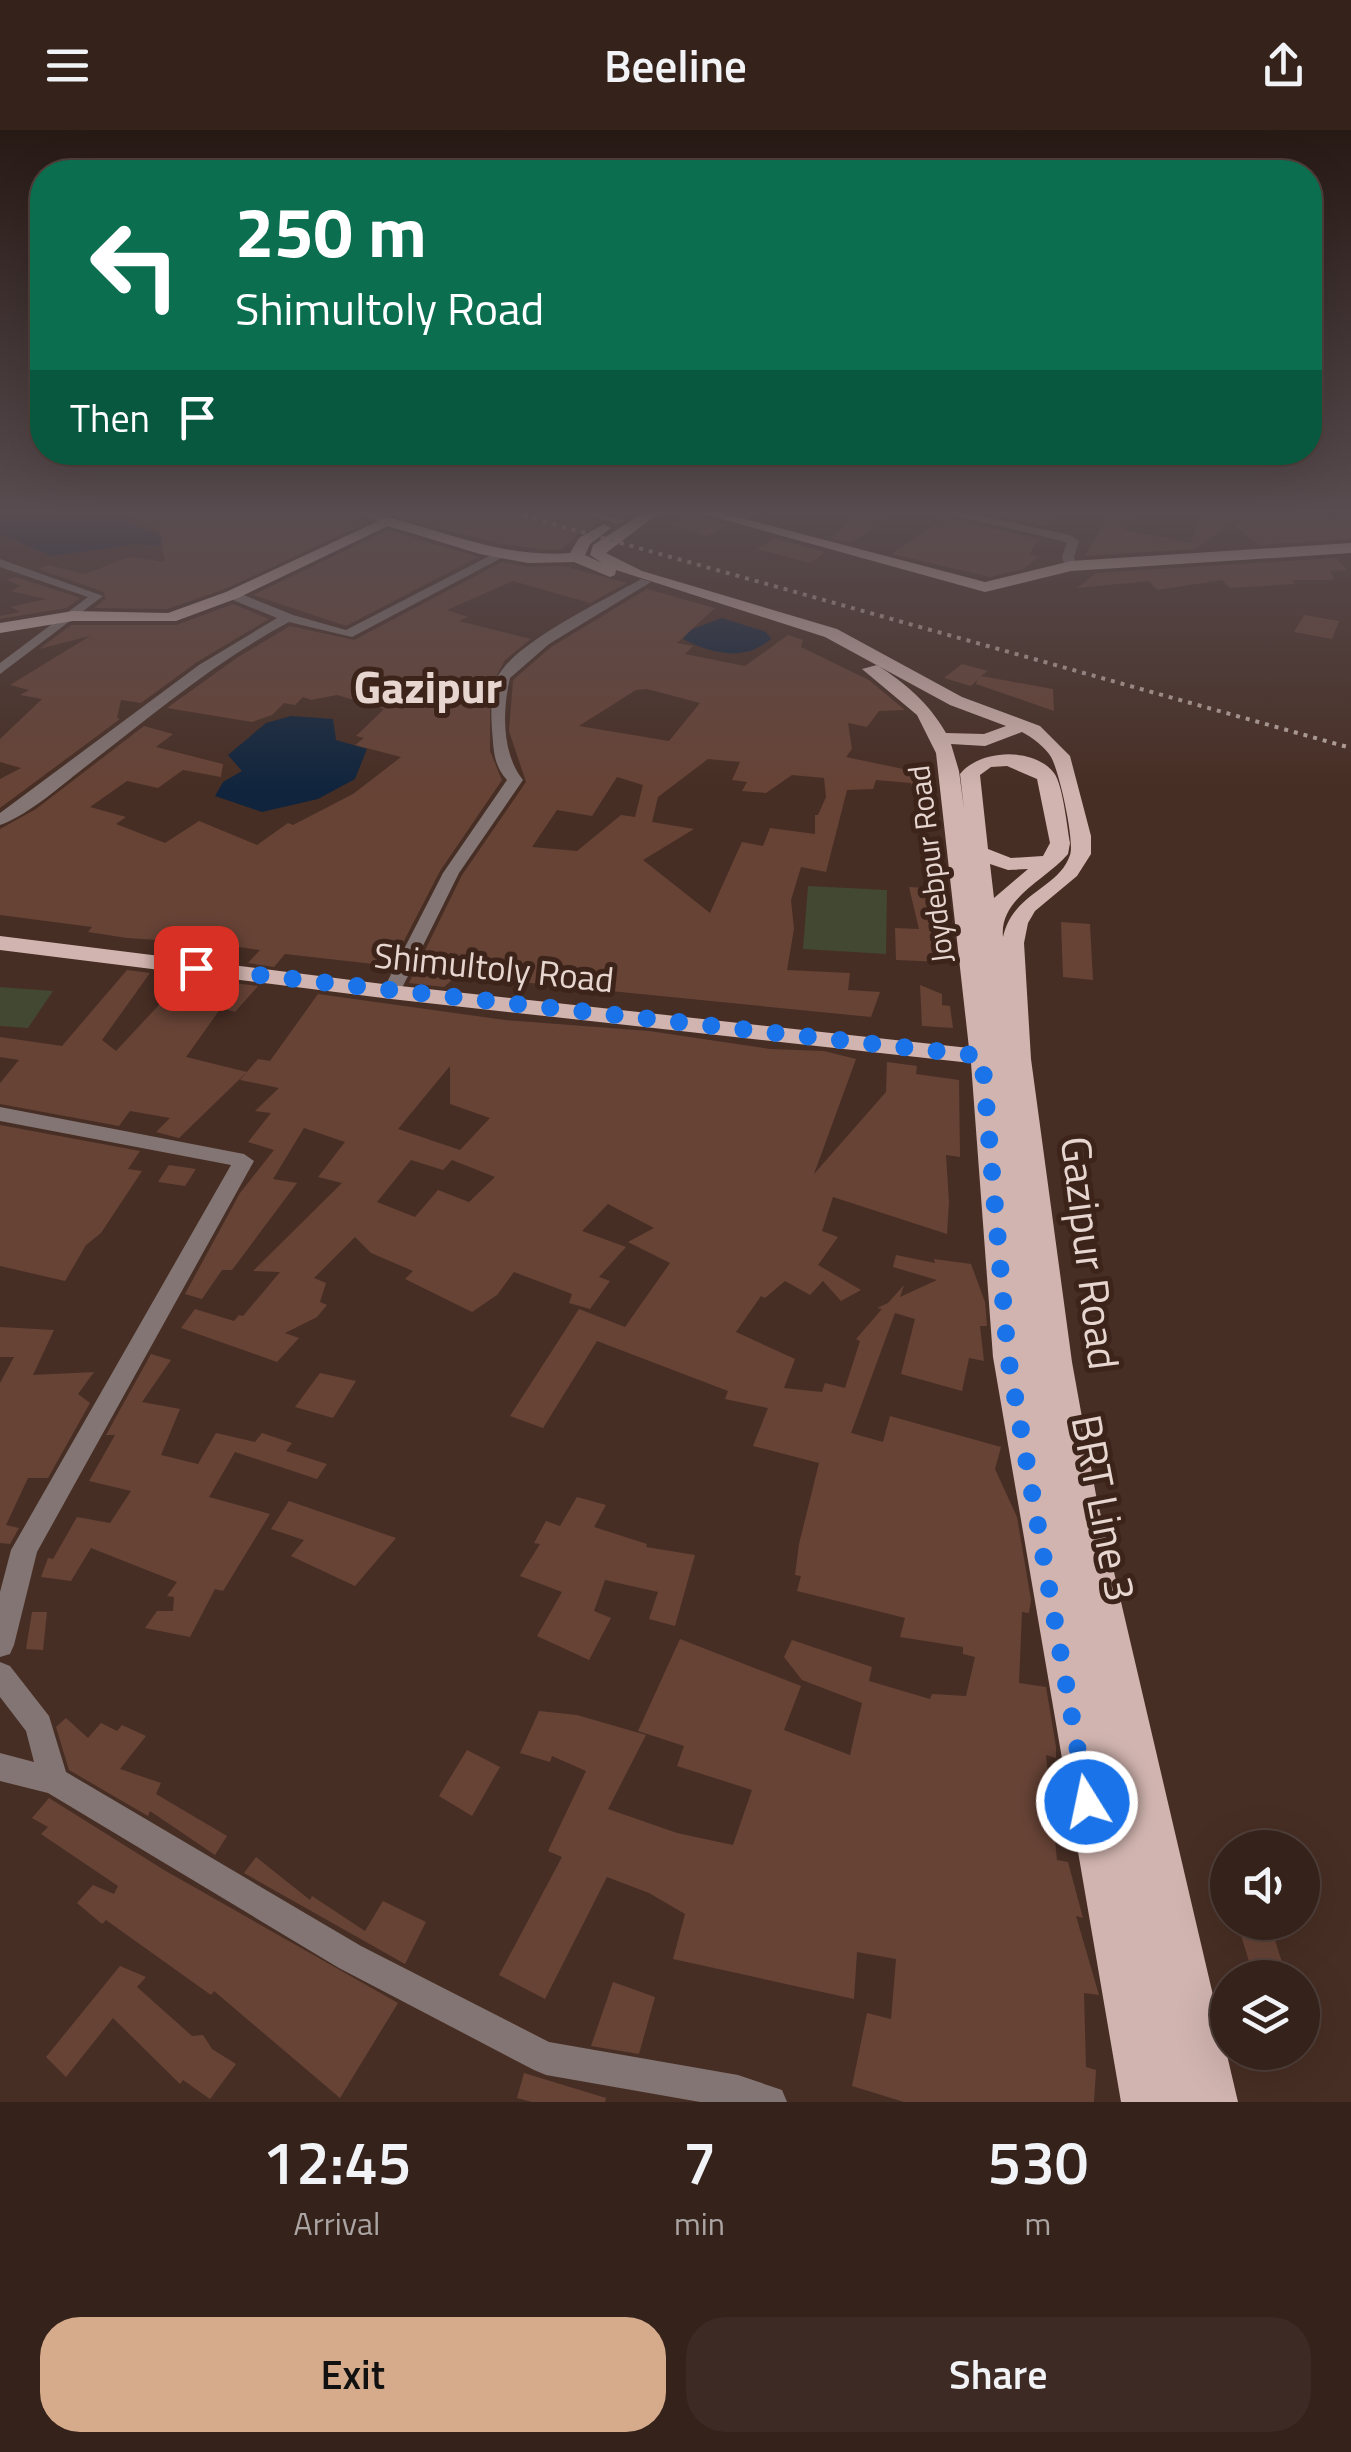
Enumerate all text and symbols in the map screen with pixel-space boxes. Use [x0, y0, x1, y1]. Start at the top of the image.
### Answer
text: Beeline [604, 31, 747, 99]
icon: menu [40, 38, 95, 93]
icon: share [1256, 38, 1311, 93]
text: 250 m [235, 178, 427, 284]
icon: left [70, 200, 200, 330]
text: Shimultoly Road [235, 274, 544, 342]
text: Then [70, 389, 150, 447]
icon: arrive [170, 390, 225, 445]
district label: Gazipur [354, 652, 502, 720]
street label: Joydebpur Road [895, 763, 965, 966]
pin [154, 926, 239, 1011]
street label: Shimultoly Road [372, 928, 617, 1006]
icon: arrive [169, 941, 224, 996]
street label: Gazipur Road [1045, 1133, 1137, 1373]
street label: BRT Line 3 [1056, 1409, 1154, 1606]
position arrow [1035, 1750, 1139, 1854]
map controls [1210, 1830, 1320, 2070]
button: sound [1210, 1830, 1320, 1940]
button: layers [1210, 1960, 1320, 2070]
text: 12:45 [263, 2116, 411, 2207]
text: 7 [683, 2116, 716, 2207]
text: 530 [988, 2116, 1088, 2207]
text: Arrival [294, 2199, 380, 2247]
text: min [674, 2199, 725, 2247]
text: m [1025, 2199, 1051, 2247]
button: Exit [40, 2317, 666, 2432]
button: Share [686, 2317, 1311, 2432]

